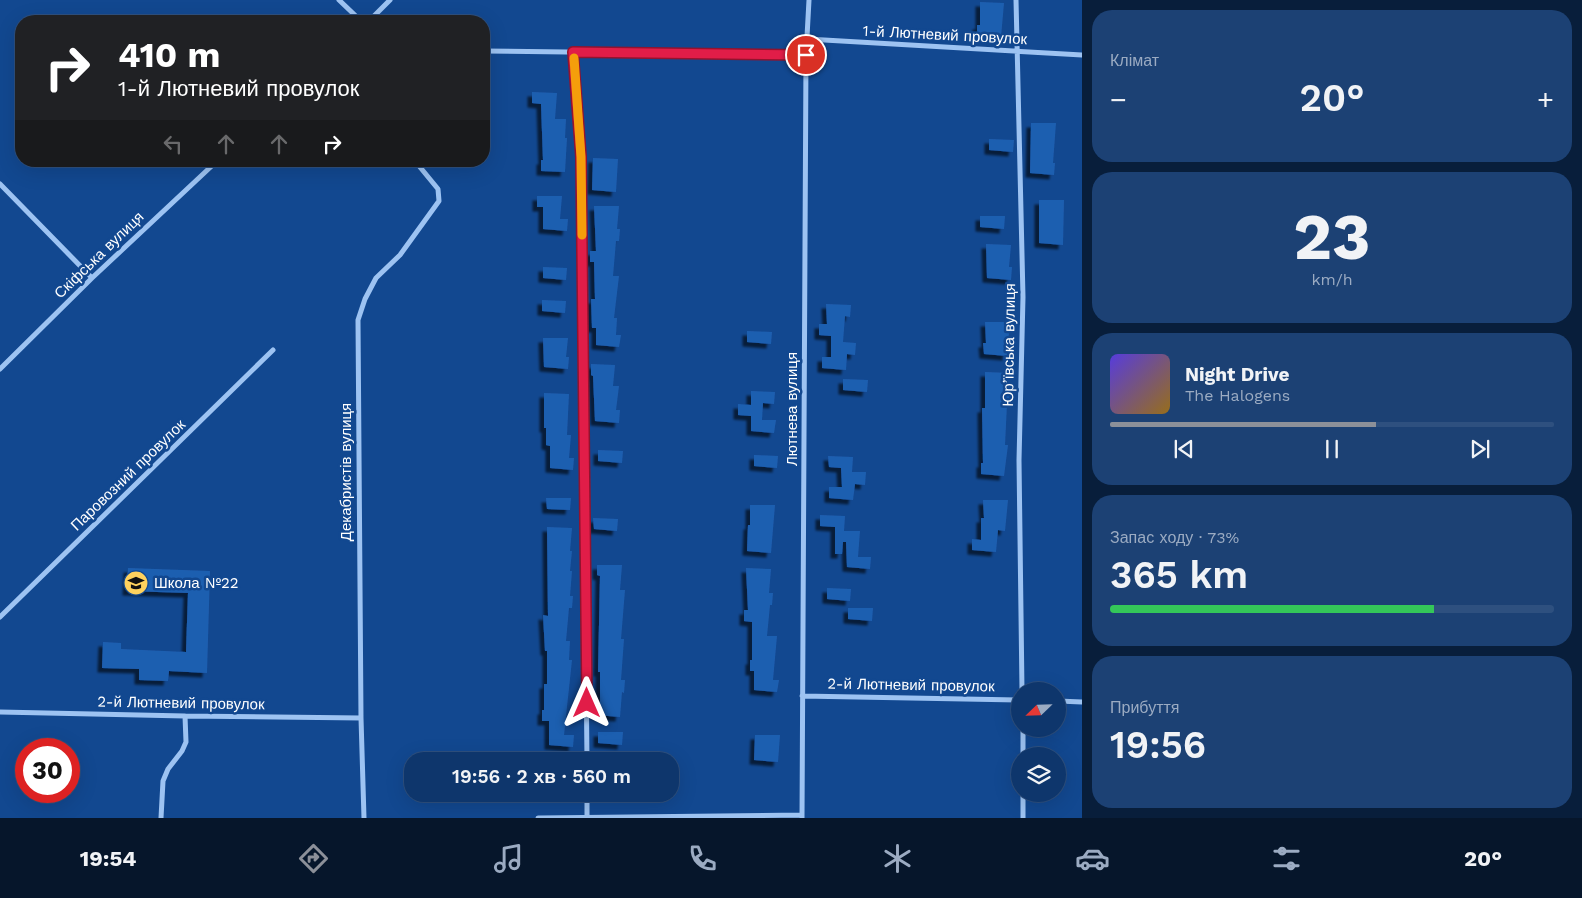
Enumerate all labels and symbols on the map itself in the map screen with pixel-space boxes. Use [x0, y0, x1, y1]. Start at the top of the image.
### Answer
street label: 1-й Лютневий провулок [862, 22, 1028, 48]
pin [785, 34, 827, 76]
street label: Скіфська вулиця [51, 208, 147, 302]
street label: Юр’ївська вулиця [999, 283, 1019, 407]
street label: Лютнева вулиця [783, 352, 801, 466]
street label: Декабристів вулиця [337, 403, 355, 541]
street label: Паровозний провулок [67, 415, 189, 534]
school or university icon: Школа №22 [123, 570, 149, 596]
place label: Школа №22 [154, 574, 239, 592]
street label: 2-й Лютневий провулок [827, 675, 995, 695]
position arrow [560, 676, 612, 728]
north arrow [1011, 682, 1066, 738]
street label: 2-й Лютневий провулок [97, 693, 265, 713]
speed limit sign: 30 [15, 738, 80, 803]

